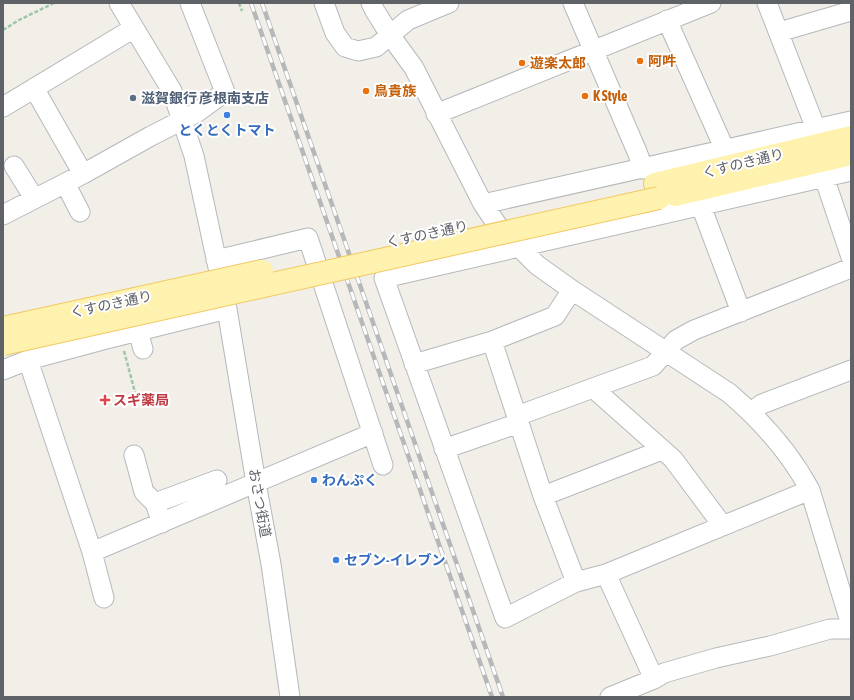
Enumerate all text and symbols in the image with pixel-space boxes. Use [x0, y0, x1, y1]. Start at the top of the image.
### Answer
place label: 阿吽 [648, 53, 676, 69]
place label: 遊楽太郎 [530, 55, 586, 71]
marker: 阿吽 [635, 56, 645, 66]
marker: 遊楽太郎 [517, 58, 527, 68]
place label: 鳥貴族 [374, 83, 417, 99]
marker: 鳥貴族 [361, 86, 371, 96]
place label: K Style [593, 88, 627, 104]
place label: 滋賀銀行 彦根南支店 [141, 90, 269, 106]
marker: K Style [580, 91, 590, 101]
marker: 滋賀銀行 彦根南支店 [128, 93, 138, 103]
marker: とくとくトマト [222, 110, 232, 120]
place label: とくとくトマト [178, 122, 276, 138]
street label: くすのき通り [701, 145, 785, 181]
street label: くすのき通り [384, 217, 470, 251]
street label: くすのき通り [68, 287, 154, 321]
place label: スギ薬局 [113, 392, 169, 408]
marker: スギ薬局 [100, 395, 110, 405]
street label: おさつ街道 [246, 467, 274, 539]
place label: わんぷく [322, 472, 378, 488]
marker: わんぷく [309, 475, 319, 485]
place label: セブン-イレブン [344, 552, 446, 568]
marker: セブン-イレブン [331, 555, 341, 565]

